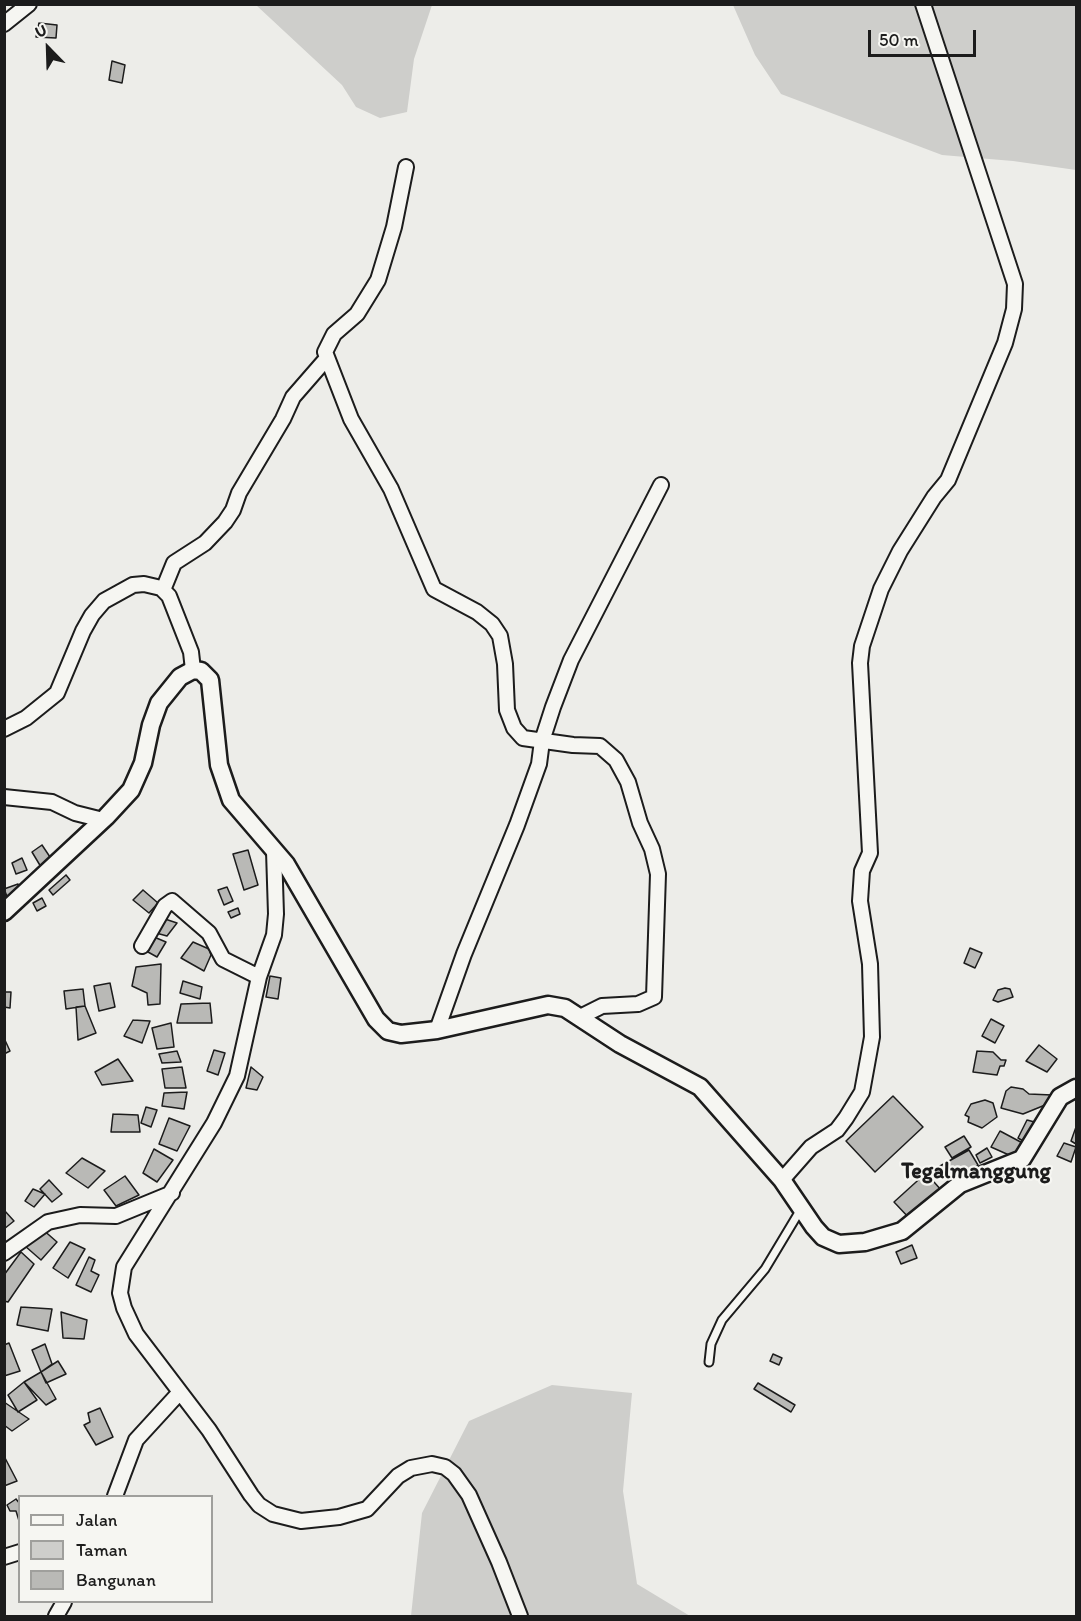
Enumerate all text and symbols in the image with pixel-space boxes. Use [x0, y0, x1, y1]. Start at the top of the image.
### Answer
north arrow [18, 18, 78, 78]
scale bar [871, 18, 979, 56]
text: U [32, 20, 49, 42]
text: 50 m [879, 29, 919, 51]
district label: Tegalmanggung [901, 1159, 1051, 1185]
legend [18, 1495, 213, 1603]
text: Jalan [76, 1509, 117, 1531]
text: Taman [76, 1539, 127, 1561]
text: Bangunan [76, 1569, 156, 1591]

